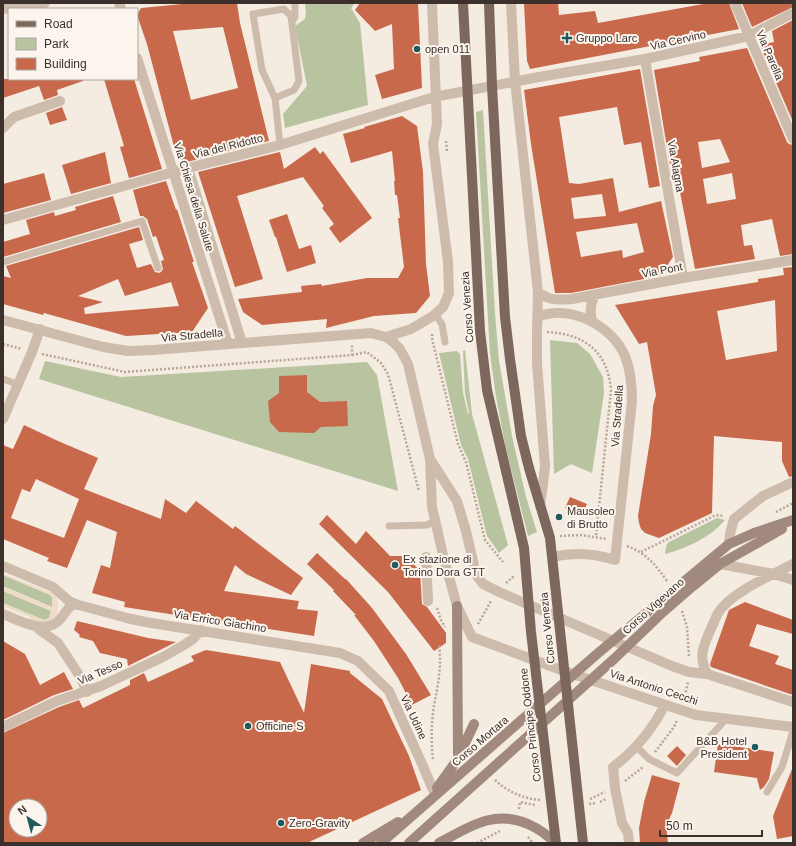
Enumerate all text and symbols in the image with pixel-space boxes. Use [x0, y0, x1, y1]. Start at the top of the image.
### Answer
legend [8, 8, 138, 80]
text: Road [44, 17, 73, 31]
street label: Via Cervino [649, 28, 707, 52]
street label: Via Parella [754, 28, 786, 83]
marker: Gruppo Larc [561, 32, 573, 44]
place label: Gruppo Larc [576, 32, 638, 44]
text: Park [44, 37, 70, 51]
place label: open 011 [425, 43, 470, 55]
marker: open 011 [412, 44, 422, 54]
text: Building [44, 57, 87, 71]
street label: Via del Ridotto [192, 132, 264, 160]
street label: Via Alagna [666, 139, 687, 194]
street label: Via Chiesa della Salute [172, 141, 216, 253]
street label: Via Pont [641, 260, 683, 280]
street label: Corso Venezia [458, 270, 475, 343]
street label: Via Stradella [161, 326, 224, 344]
street label: Via Stradella [609, 384, 625, 447]
place label: Mausoleo di Brutto [567, 505, 615, 530]
marker: Mausoleo di Brutto [554, 512, 564, 522]
place label: Ex stazione di Torino Dora GTT [403, 553, 485, 578]
marker: Ex stazione di Torino Dora GTT [390, 560, 400, 570]
street label: Corso Vigevano [620, 575, 686, 637]
street label: Corso Venezia [537, 591, 557, 664]
street label: Via Errico Giachino [173, 608, 267, 634]
street label: Via Tesso [76, 657, 124, 687]
street label: Via Antonio Cecchi [608, 667, 700, 707]
street label: Corso Principe Oddone [517, 668, 543, 782]
street label: Via Udine [399, 693, 429, 741]
street label: Corso Mortara [450, 713, 511, 769]
place label: Officine S [256, 720, 304, 732]
marker: Officine S [243, 721, 253, 731]
place label: B&B Hotel President [696, 735, 747, 760]
marker: B&B Hotel President [750, 742, 760, 752]
north arrow [8, 798, 48, 838]
text: N [15, 803, 29, 817]
scale bar [660, 812, 762, 838]
place label: Zero-Gravity [289, 817, 351, 829]
marker: Zero-Gravity [276, 818, 286, 828]
text: 50 m [666, 819, 693, 833]

